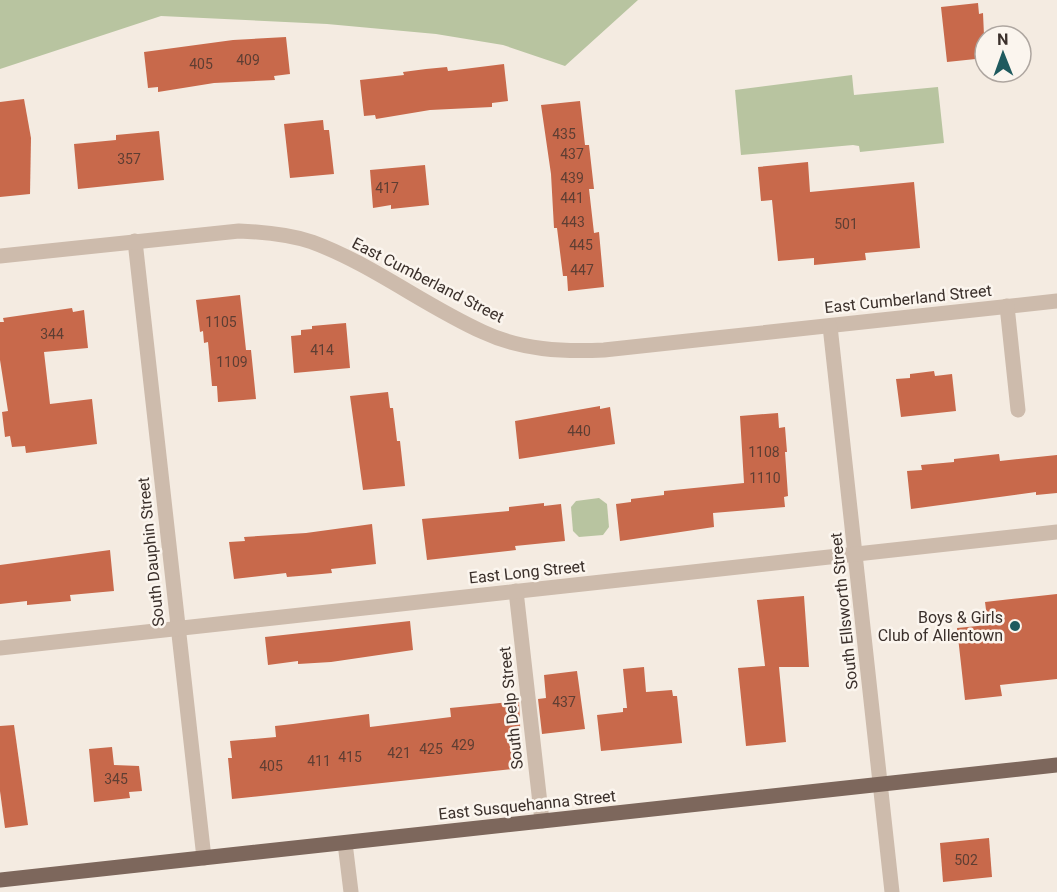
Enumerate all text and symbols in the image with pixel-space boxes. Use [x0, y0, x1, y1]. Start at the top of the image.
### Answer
north arrow [973, 24, 1033, 84]
text: N [997, 30, 1009, 49]
house number: 409 [236, 52, 260, 68]
house number: 405 [189, 56, 213, 72]
house number: 435 [552, 126, 576, 142]
house number: 437 [560, 146, 584, 162]
house number: 357 [117, 151, 141, 167]
house number: 439 [560, 170, 584, 186]
house number: 417 [375, 180, 399, 196]
house number: 441 [560, 190, 584, 206]
house number: 443 [561, 214, 585, 230]
house number: 501 [834, 216, 858, 232]
street label: East Cumberland Street [349, 233, 507, 327]
house number: 445 [569, 237, 593, 253]
house number: 447 [570, 262, 594, 278]
street label: East Cumberland Street [823, 281, 993, 317]
house number: 1105 [205, 314, 237, 330]
house number: 344 [40, 326, 64, 342]
house number: 414 [310, 342, 334, 358]
house number: 1109 [216, 354, 248, 370]
house number: 440 [567, 423, 591, 439]
house number: 1108 [748, 444, 780, 460]
house number: 1110 [749, 470, 781, 486]
street label: South Dauphin Street [134, 476, 168, 628]
street label: South Ellsworth Street [826, 532, 862, 690]
street label: East Long Street [468, 556, 586, 588]
place label: Boys & Girls Club of Allentown [878, 608, 1003, 645]
marker: Boys & Girls Club of Allentown [1008, 619, 1022, 633]
street label: South Delp Street [495, 646, 527, 770]
house number: 437 [552, 694, 576, 710]
house number: 429 [451, 737, 475, 753]
house number: 425 [419, 741, 443, 757]
house number: 421 [387, 745, 411, 761]
house number: 415 [338, 749, 362, 765]
house number: 411 [307, 753, 331, 769]
house number: 405 [259, 758, 283, 774]
house number: 345 [104, 771, 128, 787]
street label: East Susquehanna Street [437, 786, 617, 824]
house number: 502 [954, 852, 978, 868]

